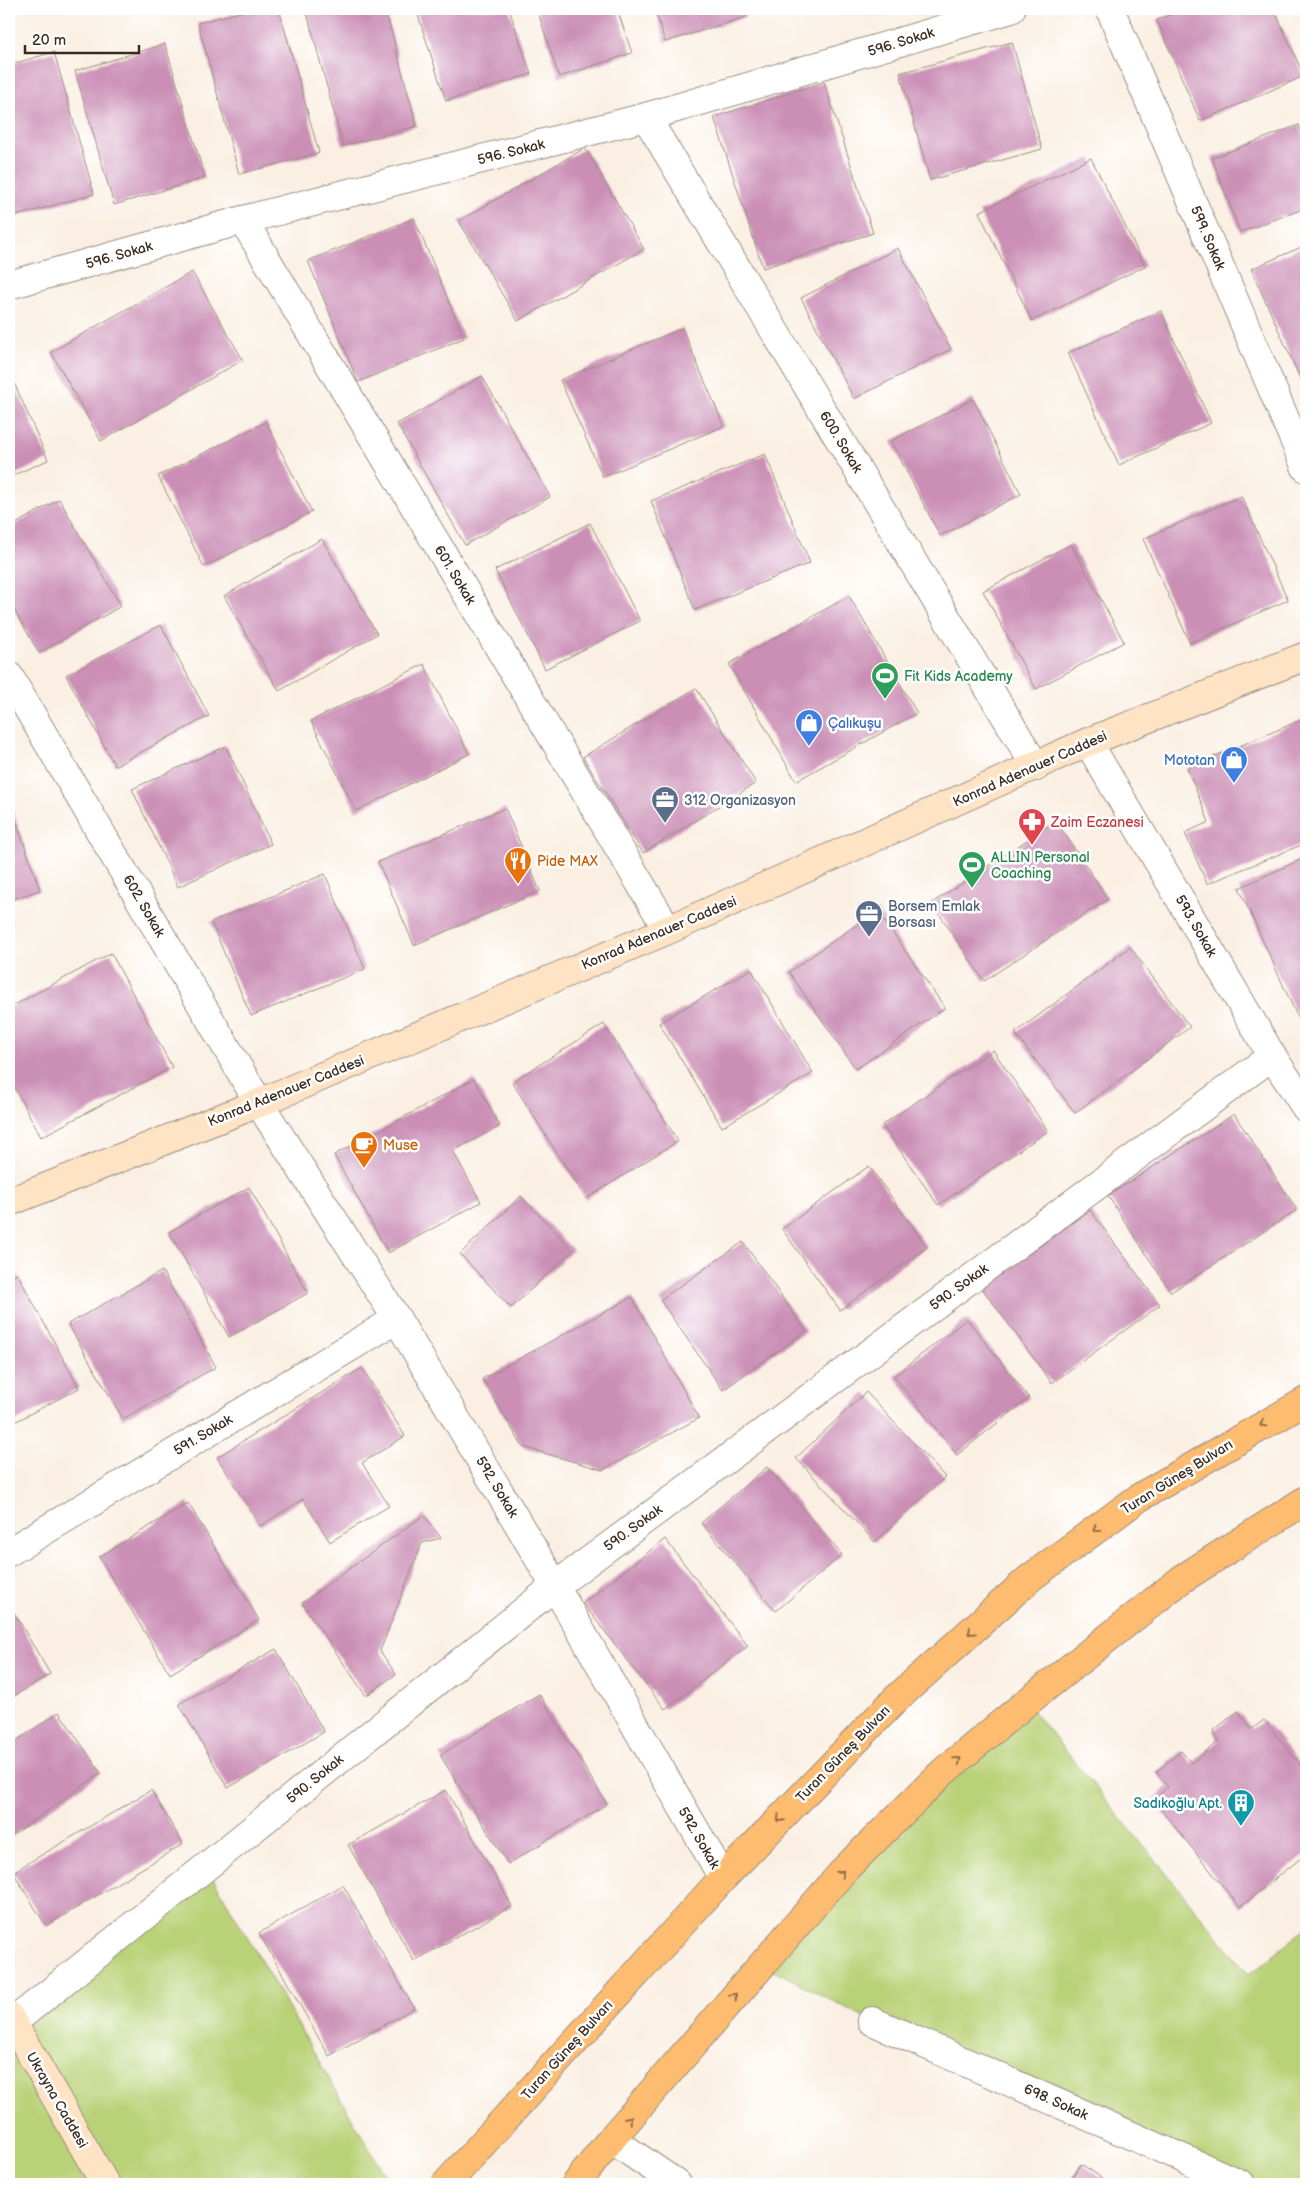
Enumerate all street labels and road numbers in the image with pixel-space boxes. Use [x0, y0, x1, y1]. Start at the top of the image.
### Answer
street label: 596. Sokak [866, 24, 936, 60]
street label: 596. Sokak [476, 135, 547, 169]
street label: 599. Sokak [1187, 203, 1229, 273]
street label: 596. Sokak [84, 237, 155, 273]
street label: 600. Sokak [816, 408, 866, 476]
street label: 601. Sokak [431, 542, 479, 608]
street label: Konrad Adenauer Caddesi [950, 727, 1110, 811]
street label: 602. Sokak [119, 872, 169, 940]
street label: 593. Sokak [1171, 892, 1221, 960]
street label: Konrad Adenauer Caddesi [579, 893, 739, 973]
street label: Konrad Adenauer Caddesi [205, 1052, 367, 1130]
street label: 590. Sokak [926, 1260, 992, 1314]
street label: 591. Sokak [171, 1411, 236, 1459]
street label: Turan Güneş Bulvarı [1118, 1436, 1236, 1518]
street label: 592. Sokak [472, 1453, 522, 1521]
street label: 590. Sokak [600, 1501, 666, 1555]
street label: Turan Güneş Bulvarı [792, 1702, 894, 1806]
street label: 590. Sokak [283, 1751, 347, 1807]
street label: 592. Sokak [675, 1804, 724, 1872]
street label: Turan Güneş Bulvarı [518, 1997, 616, 2103]
street label: Ukrayna Caddesi [23, 2049, 91, 2151]
street label: 698. Sokak [1021, 2080, 1091, 2124]

